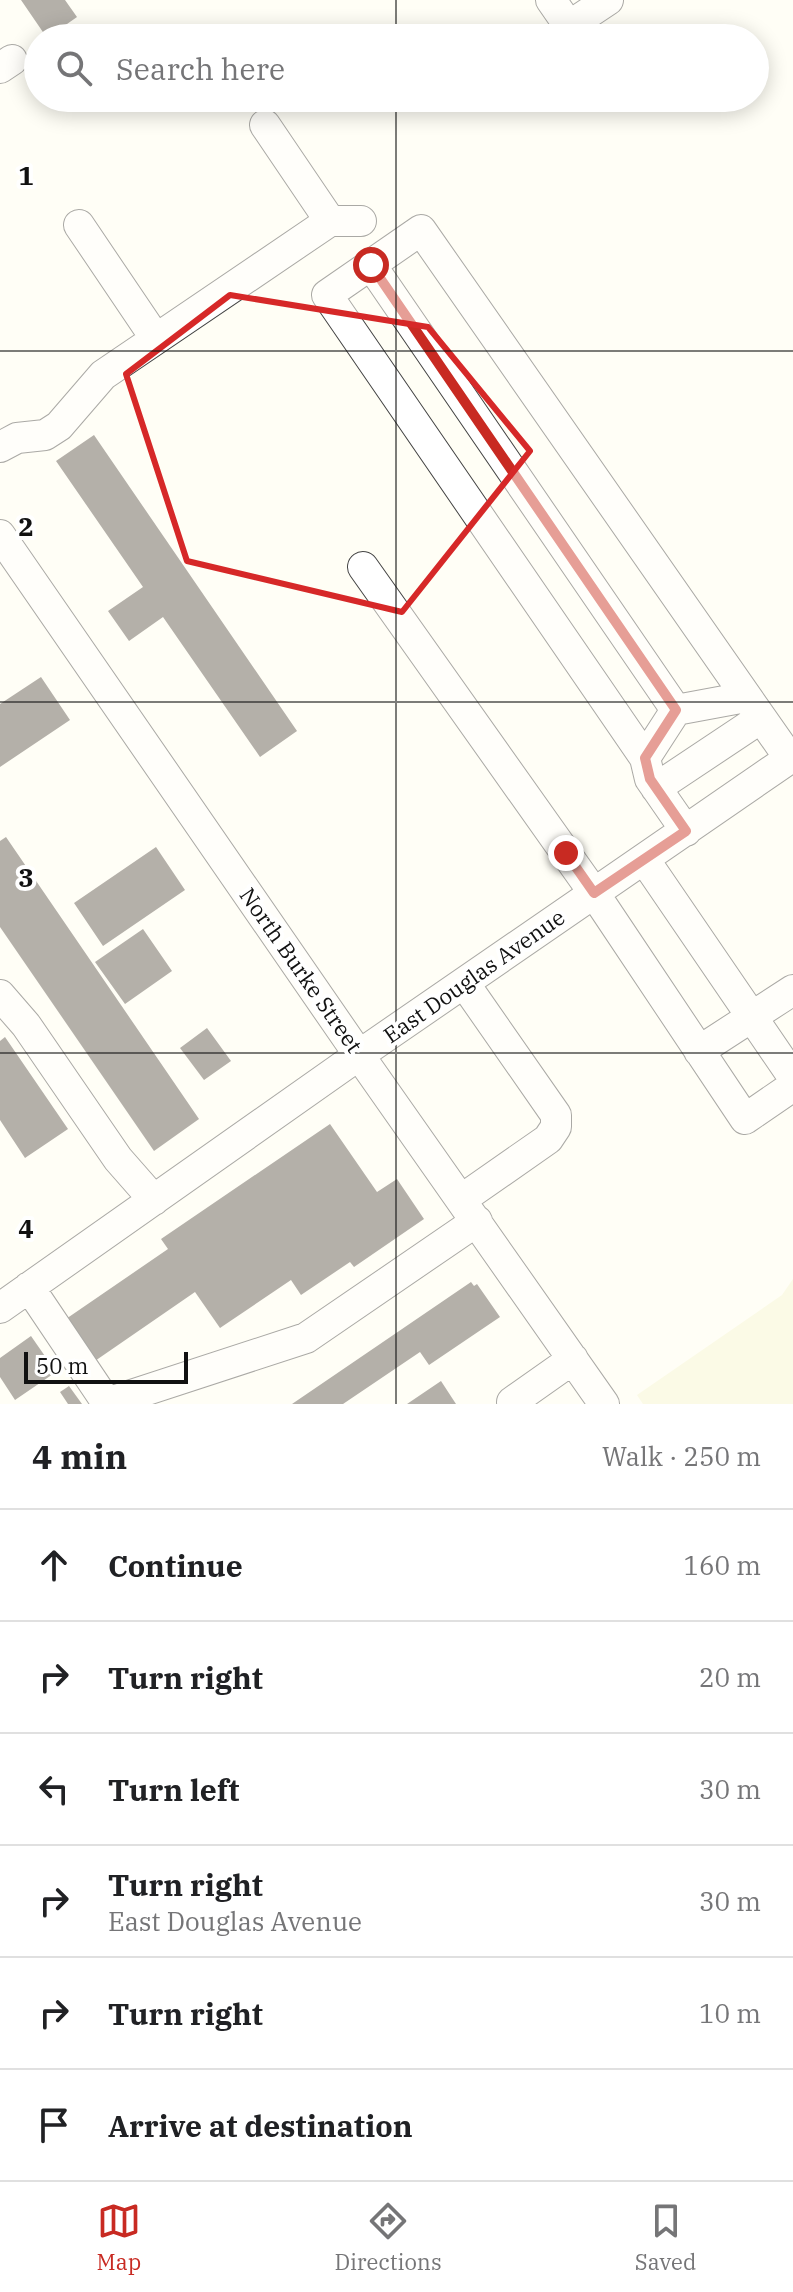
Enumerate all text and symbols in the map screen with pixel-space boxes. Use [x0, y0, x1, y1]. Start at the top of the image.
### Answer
search box [24, 24, 769, 112]
icon: search [52, 46, 96, 90]
text: Search here [116, 49, 285, 88]
text: 1 [18, 158, 34, 192]
route start [353, 247, 389, 283]
text: 2 [18, 509, 34, 543]
route end [548, 835, 584, 871]
text: 3 [18, 860, 34, 894]
street label: North Burke Street [234, 881, 369, 1058]
street label: East Douglas Avenue [377, 902, 570, 1049]
text: 4 [18, 1211, 34, 1245]
scale bar [24, 1348, 188, 1384]
text: 50 m [36, 1351, 88, 1380]
text: 4 min [32, 1434, 127, 1478]
text: Walk · 250 m [602, 1439, 761, 1473]
icon: ahead [32, 1543, 76, 1587]
text: Continue [108, 1546, 243, 1585]
text: 160 m [683, 1548, 761, 1582]
icon: right [32, 1655, 76, 1699]
text: Turn right [108, 1658, 263, 1697]
text: 20 m [699, 1660, 761, 1694]
icon: left [32, 1767, 76, 1811]
text: Turn left [108, 1770, 240, 1809]
text: 30 m [699, 1772, 761, 1806]
text: Turn right [108, 1865, 263, 1904]
icon: right [32, 1879, 76, 1923]
text: 30 m [699, 1884, 761, 1918]
text: East Douglas Avenue [108, 1904, 362, 1938]
icon: right [32, 1991, 76, 2035]
text: Turn right [108, 1994, 263, 2033]
text: 10 m [699, 1996, 761, 2030]
icon: arrive [32, 2103, 76, 2147]
text: Arrive at destination [108, 2106, 413, 2145]
tab: Map [97, 2199, 141, 2276]
tab: Directions [334, 2199, 442, 2276]
tab: Saved [635, 2199, 696, 2276]

